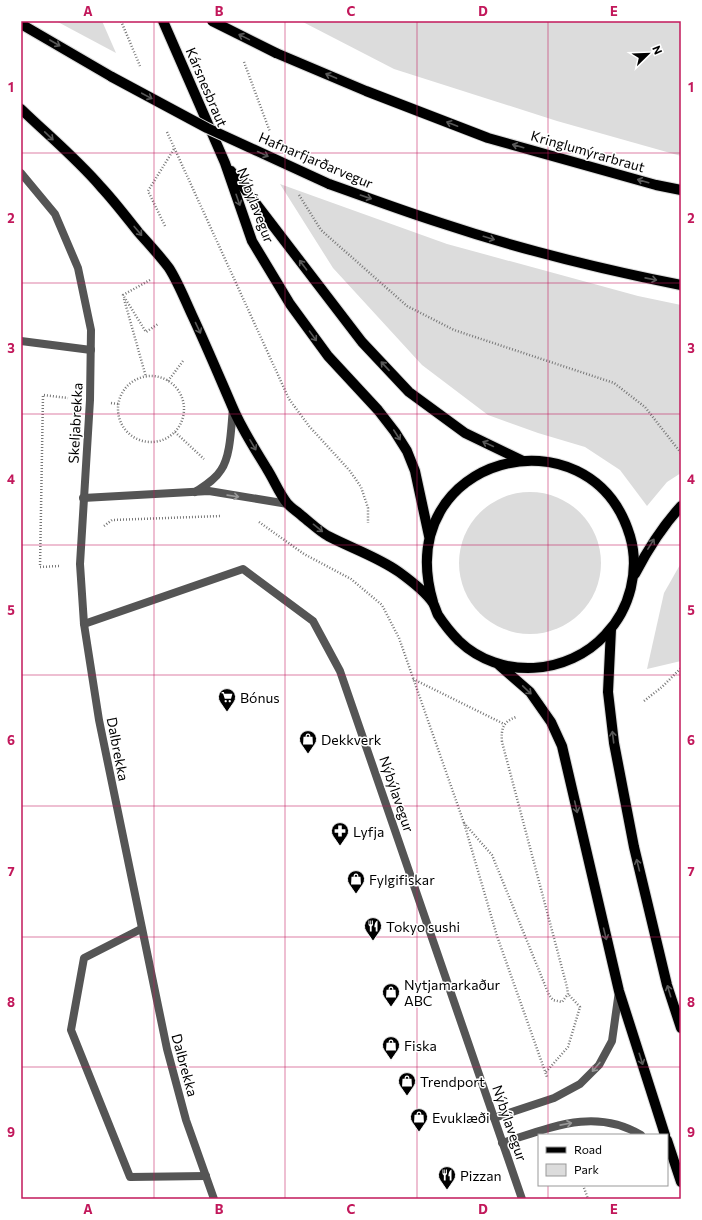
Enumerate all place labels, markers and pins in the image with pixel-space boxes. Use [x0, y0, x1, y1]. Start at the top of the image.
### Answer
supermarket icon: Bónus [217, 687, 237, 712]
place label: Bónus [240, 689, 280, 706]
shop icon: Dekkverk [298, 729, 318, 754]
place label: Dekkverk [321, 731, 382, 748]
pharmacy icon: Lyfja [330, 821, 350, 846]
place label: Lyfja [353, 823, 384, 840]
shop icon: Fylgifiskar [346, 869, 366, 894]
place label: Fylgifiskar [369, 871, 435, 888]
restaurant icon: Tokyo sushi [363, 916, 383, 941]
place label: Tokyo sushi [386, 918, 460, 935]
place label: Nytjamarkaður ABC [404, 976, 501, 1009]
shop icon: Nytjamarkaður ABC [381, 982, 401, 1007]
shop icon: Fiska [381, 1035, 401, 1060]
place label: Fiska [404, 1037, 437, 1054]
shop icon: Trendport [397, 1071, 417, 1096]
place label: Trendport [420, 1073, 485, 1090]
shop icon: Evuklæði [409, 1107, 429, 1132]
place label: Evuklæði [432, 1109, 490, 1126]
restaurant icon: Pizzan [437, 1165, 457, 1190]
place label: Pizzan [460, 1167, 502, 1184]

